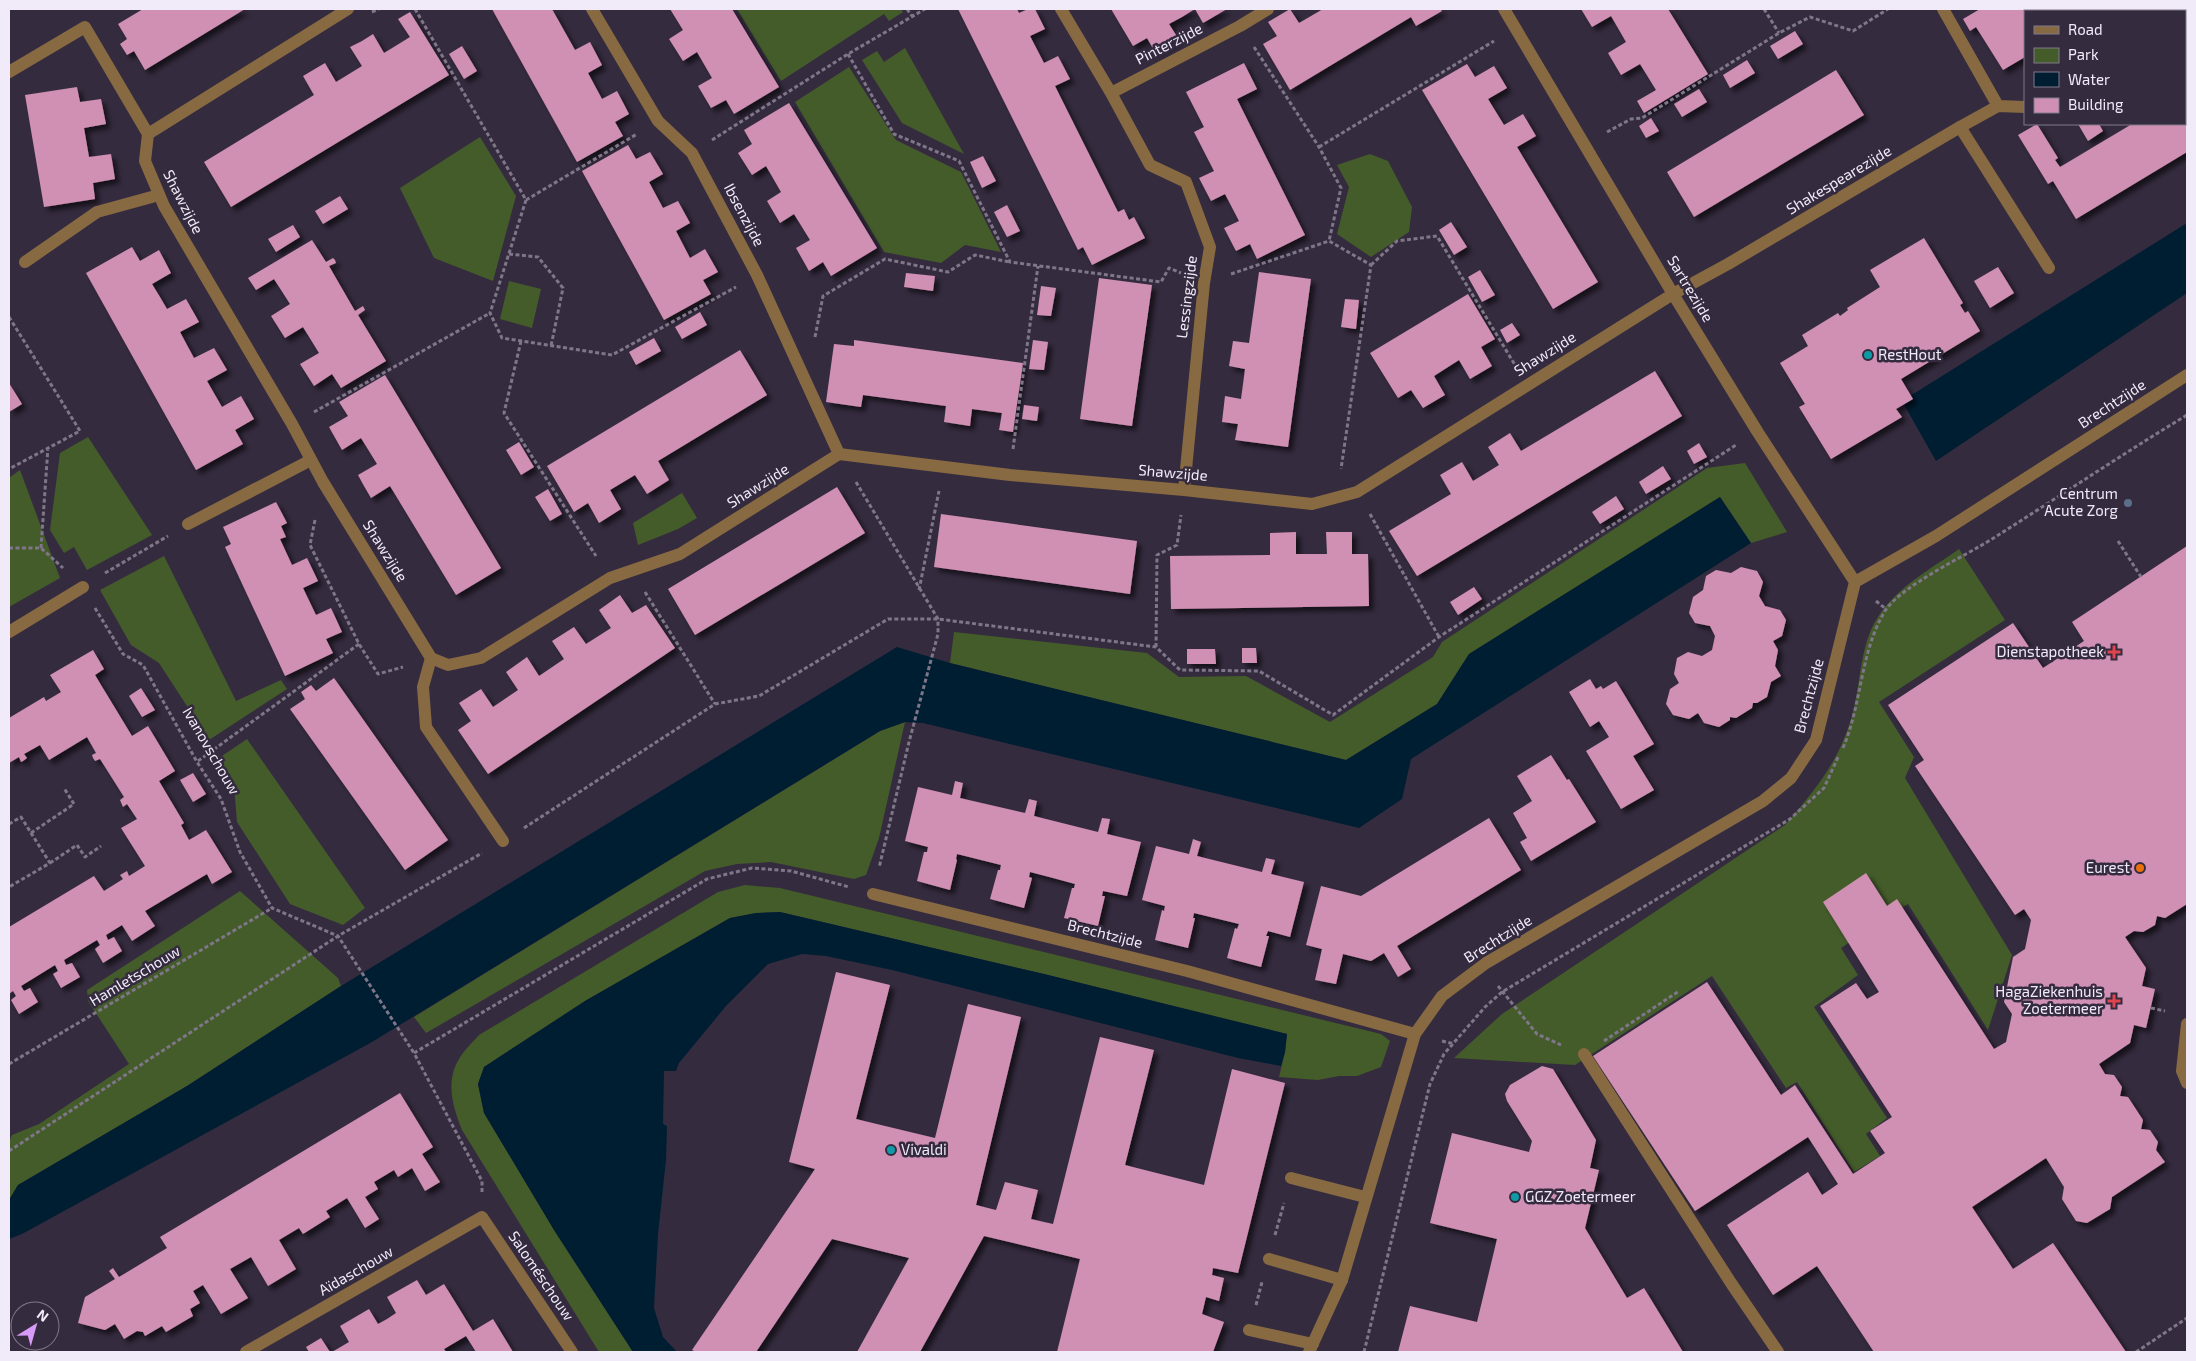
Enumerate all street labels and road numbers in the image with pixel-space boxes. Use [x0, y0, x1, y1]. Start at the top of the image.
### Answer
street label: Pinterzijde [1132, 19, 1206, 69]
street label: Shakespearezijde [1783, 141, 1895, 218]
street label: Shawzijde [159, 166, 208, 237]
street label: Ibsenzijde [720, 180, 769, 250]
street label: Sartrezijde [1663, 252, 1718, 325]
street label: Lessingzijde [1172, 254, 1201, 340]
street label: Shawzijde [1510, 327, 1579, 380]
street label: Brechtzijde [2074, 375, 2149, 432]
street label: Shawzijde [723, 459, 792, 512]
street label: Shawzijde [1138, 460, 1208, 485]
street label: Shawzijde [359, 516, 412, 585]
street label: Brechtzijde [1789, 656, 1828, 735]
street label: Ivanovschouw [180, 703, 244, 798]
street label: Brechtzijde [1460, 910, 1535, 967]
street label: Brechtzijde [1066, 915, 1145, 952]
street label: Hamletschouw [86, 941, 183, 1009]
street label: Saloméschouw [505, 1227, 578, 1324]
street label: Aïdaschouw [315, 1242, 396, 1299]

